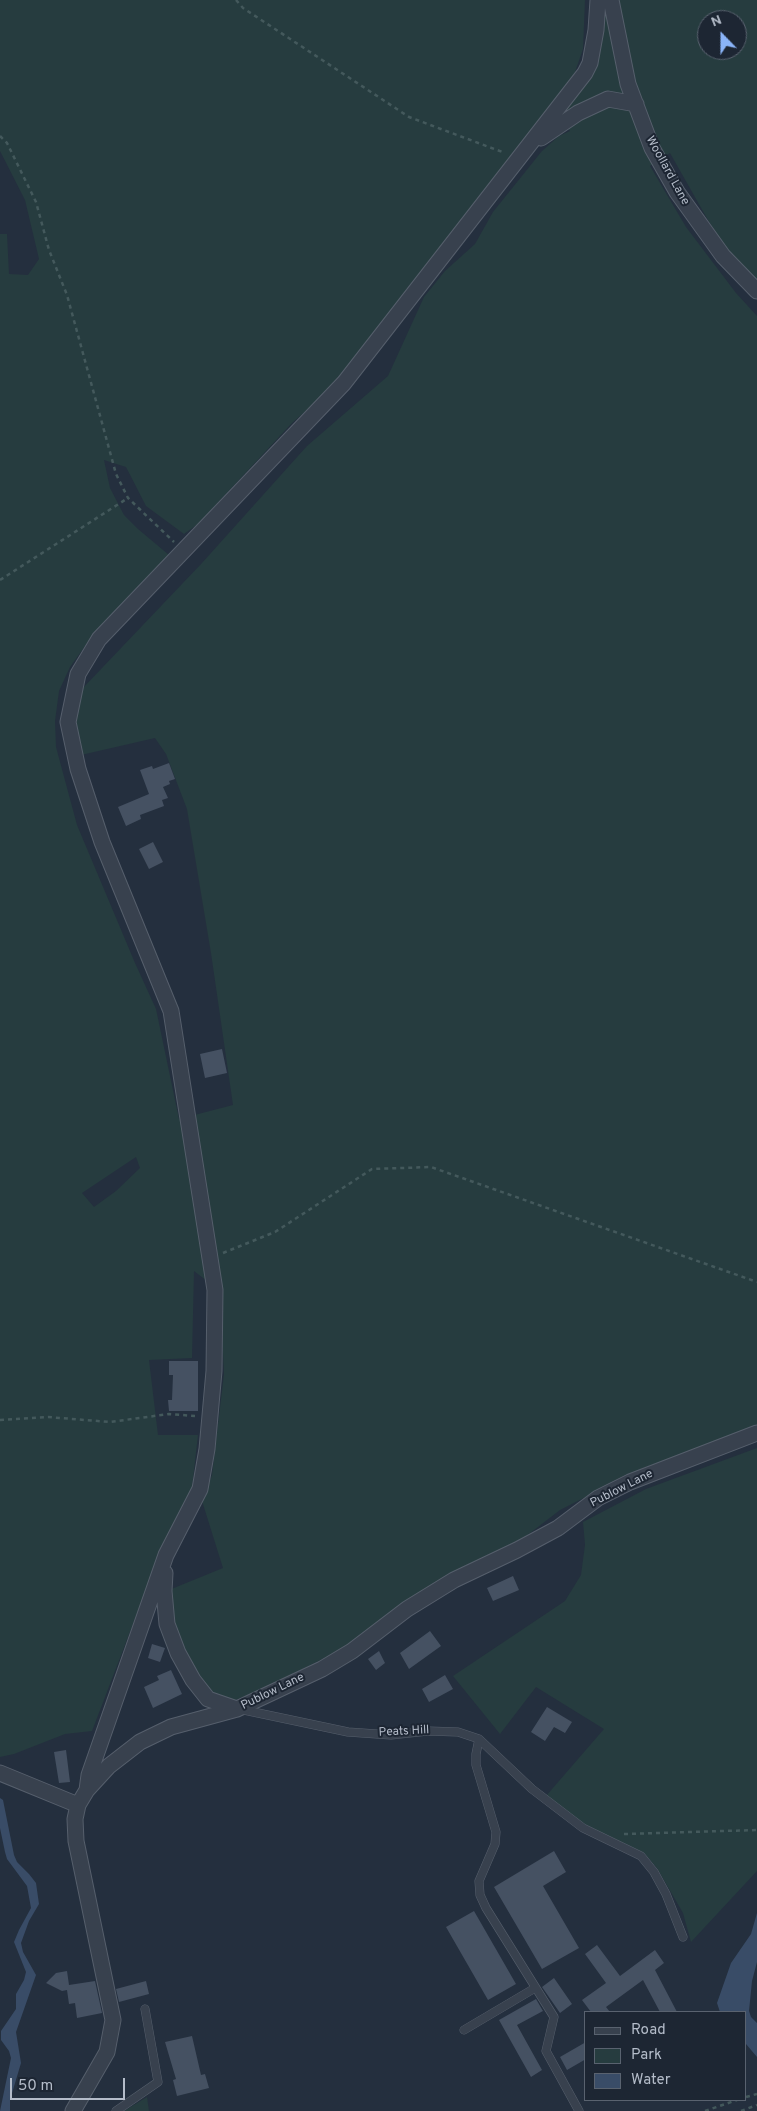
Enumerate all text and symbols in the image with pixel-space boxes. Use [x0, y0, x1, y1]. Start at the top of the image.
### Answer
north arrow [697, 10, 747, 60]
text: N [709, 12, 724, 31]
street label: Woollard Lane [642, 134, 692, 208]
street label: Publow Lane [588, 1467, 656, 1511]
street label: Publow Lane [239, 1670, 307, 1714]
street label: Peats Hill [378, 1723, 430, 1741]
legend [584, 2011, 747, 2101]
text: Road [631, 2021, 666, 2040]
text: Park [631, 2046, 662, 2065]
scale bar [12, 2068, 128, 2100]
text: Water [631, 2071, 670, 2090]
text: 50 m [18, 2077, 53, 2096]

